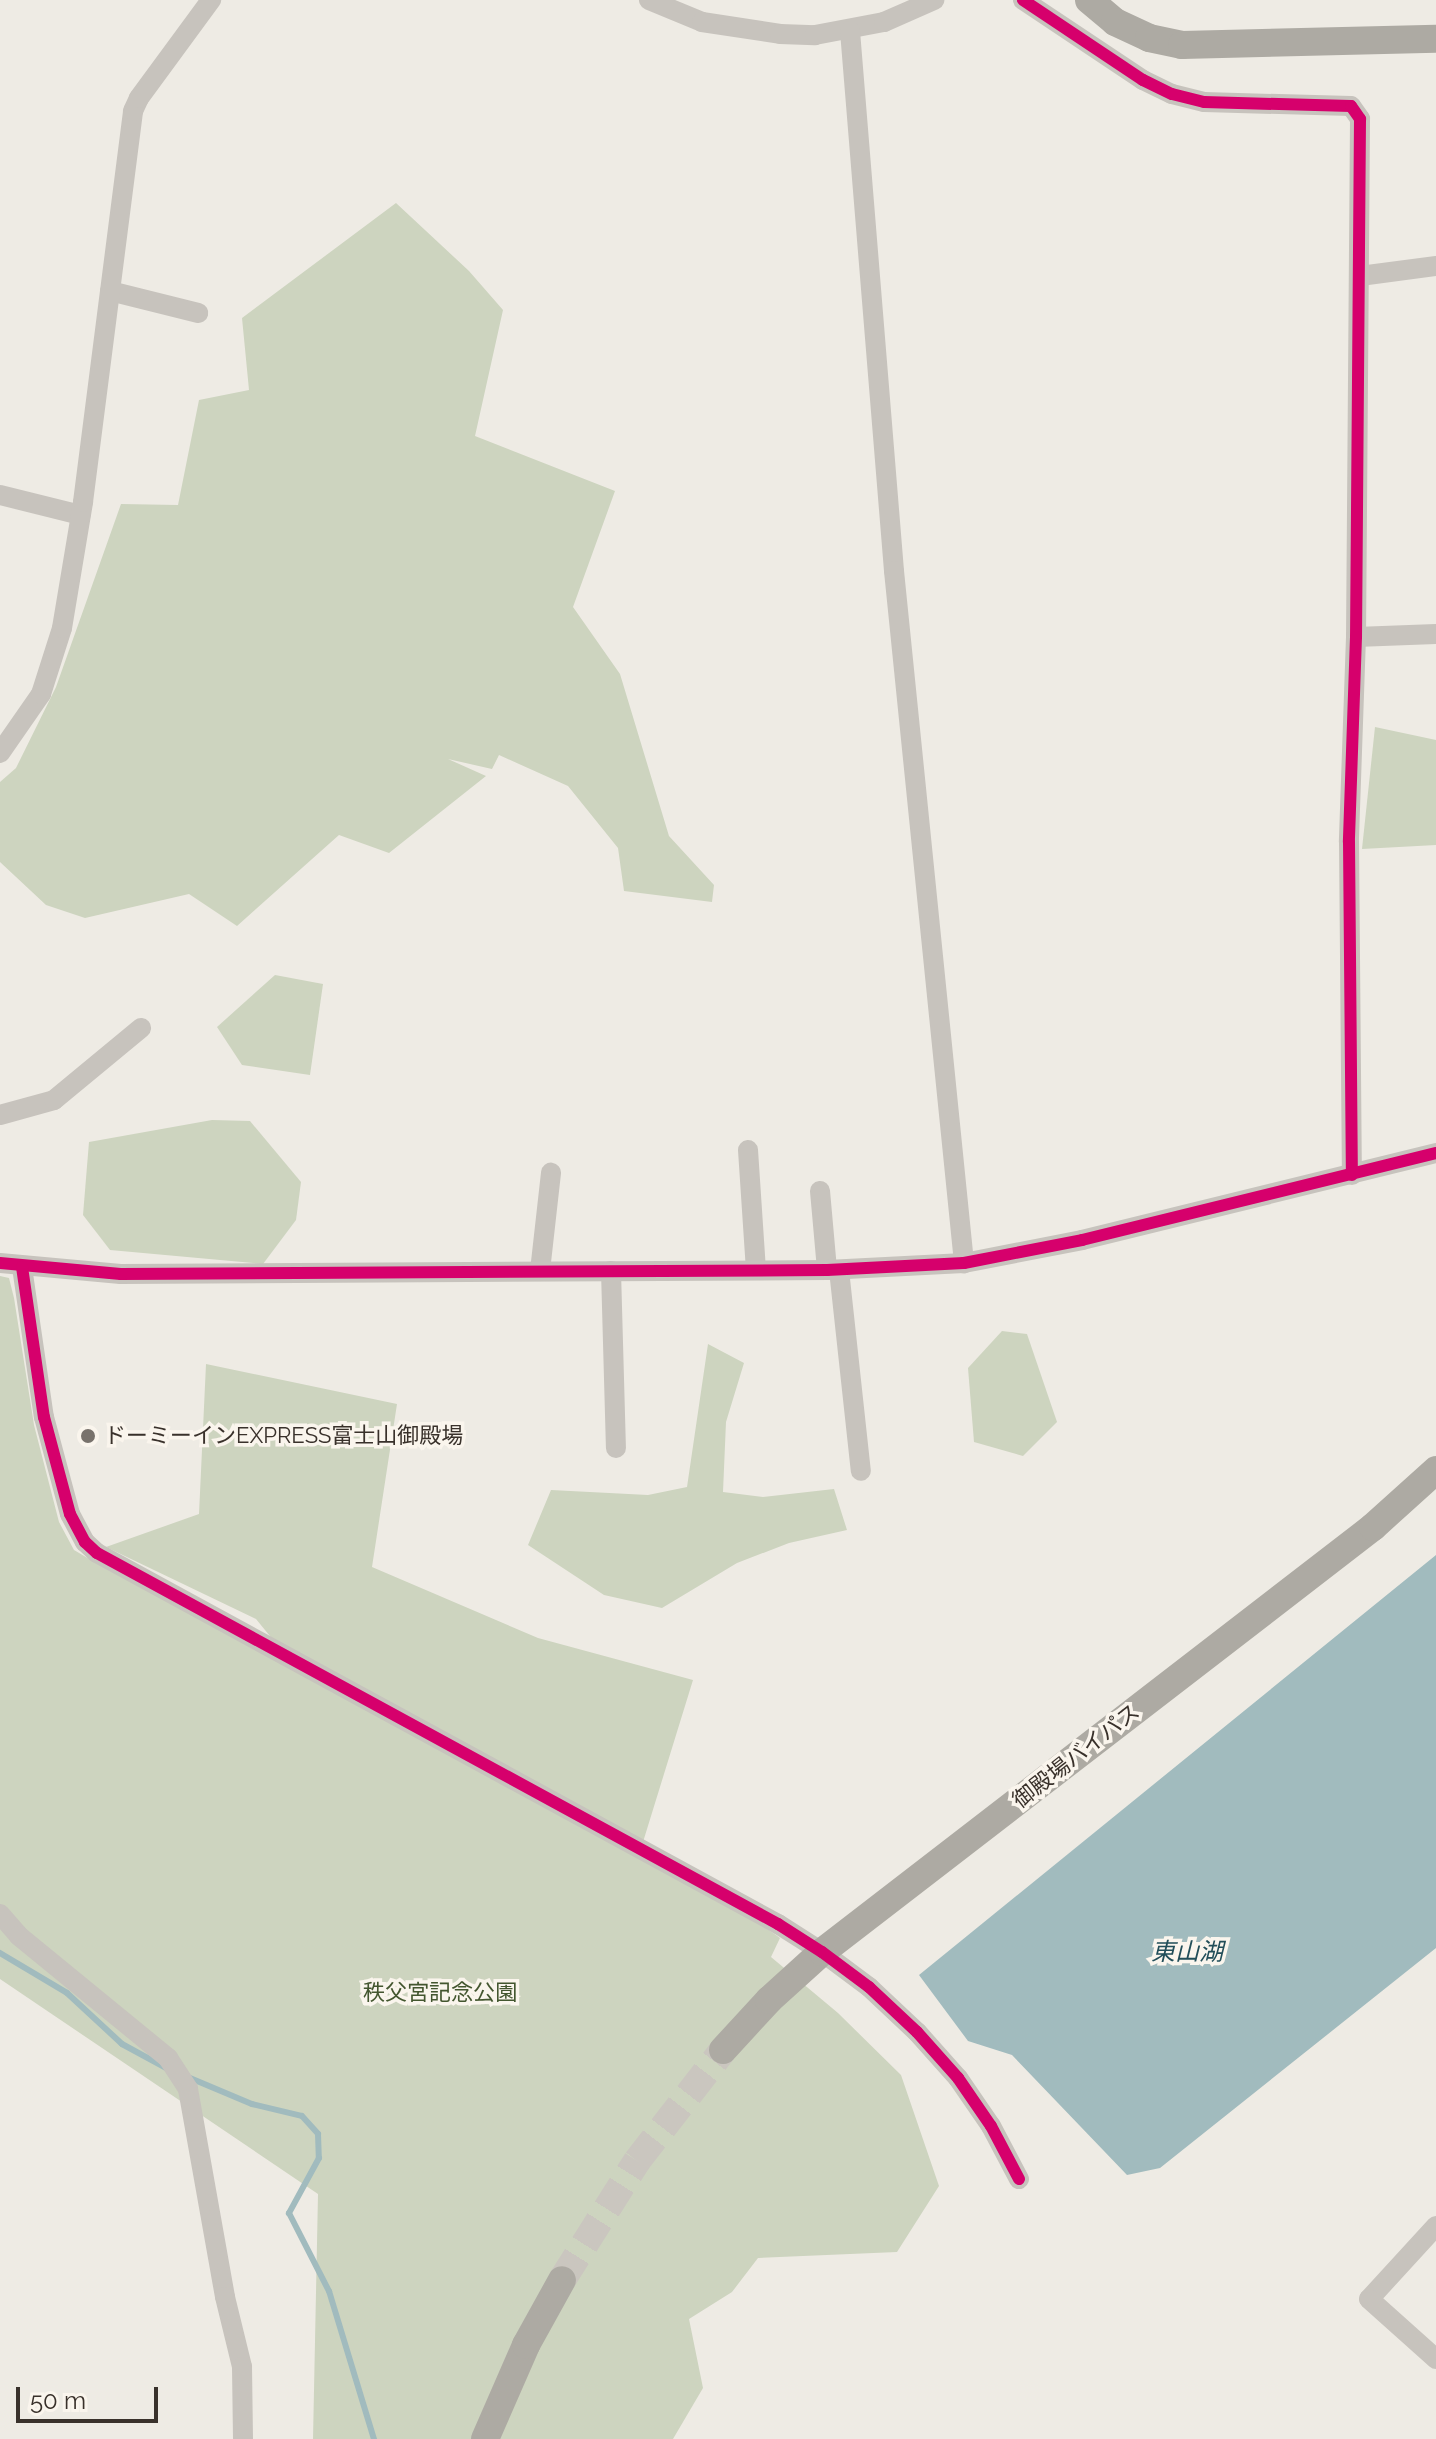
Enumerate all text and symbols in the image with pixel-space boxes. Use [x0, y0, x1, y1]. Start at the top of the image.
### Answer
place label: ドーミーインEXPRESS富士山御殿場 [104, 1423, 463, 1449]
marker: ドーミーインEXPRESS富士山御殿場 [79, 1427, 97, 1445]
street label: 御殿場バイパス [1007, 1698, 1145, 1814]
water label: 東山湖 [1151, 1938, 1223, 1966]
park label: 秩父宮記念公園 [363, 1980, 517, 2006]
scale bar [20, 2371, 162, 2421]
text: 50 m [30, 2386, 86, 2415]

